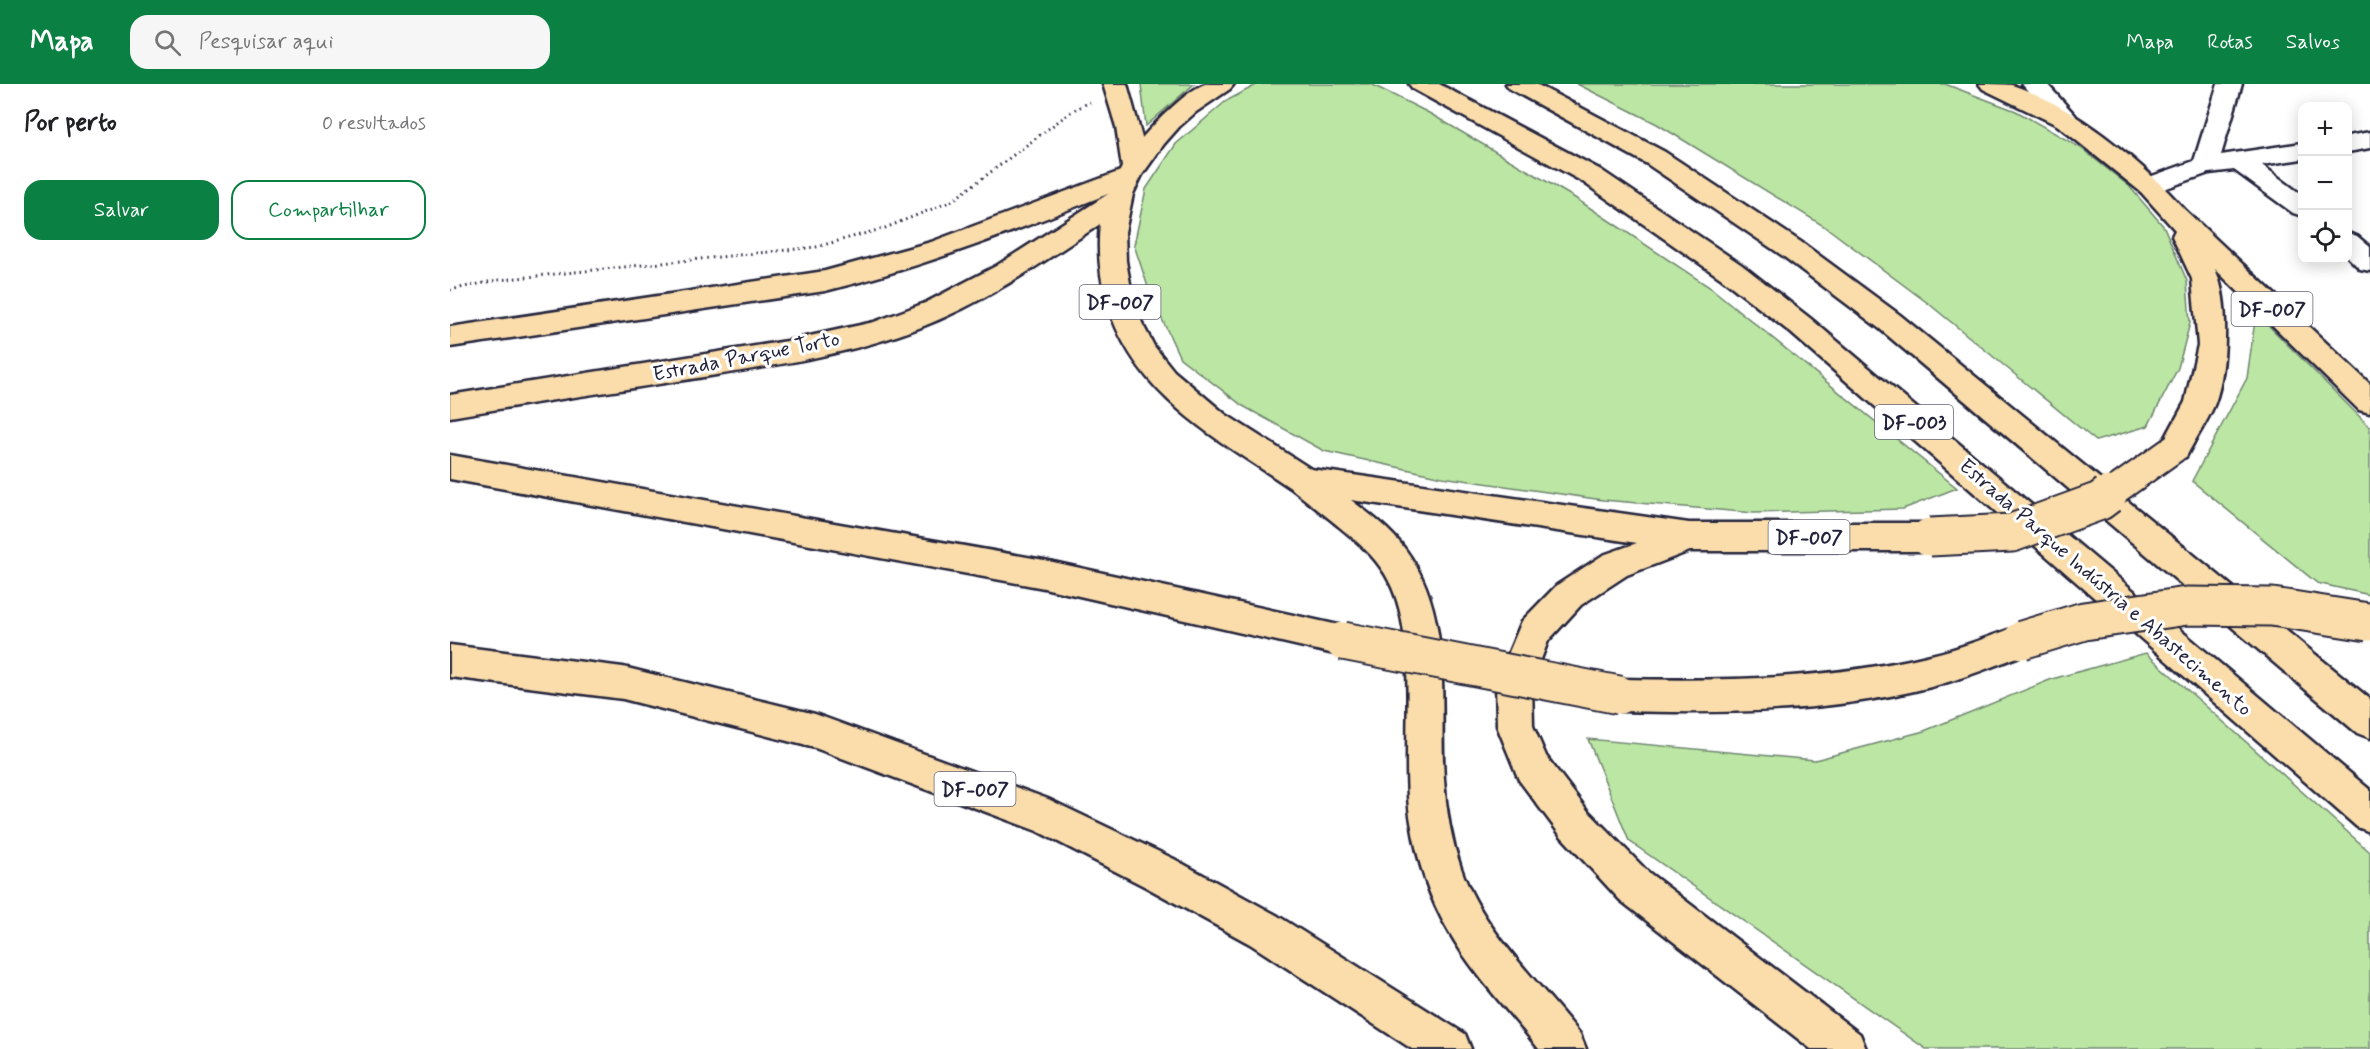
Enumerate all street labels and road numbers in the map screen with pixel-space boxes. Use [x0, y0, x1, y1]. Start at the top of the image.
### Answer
road number: DF-007 [1080, 285, 1160, 319]
road number: DF-007 [2232, 292, 2312, 326]
street label: Estrada Parque Torto [650, 325, 842, 389]
road number: DF-003 [1875, 405, 1953, 439]
street label: Estrada Parque Indústria e Abastecimento [1953, 453, 2258, 723]
road number: DF-007 [1768, 520, 1850, 554]
road number: DF-007 [934, 772, 1016, 806]

